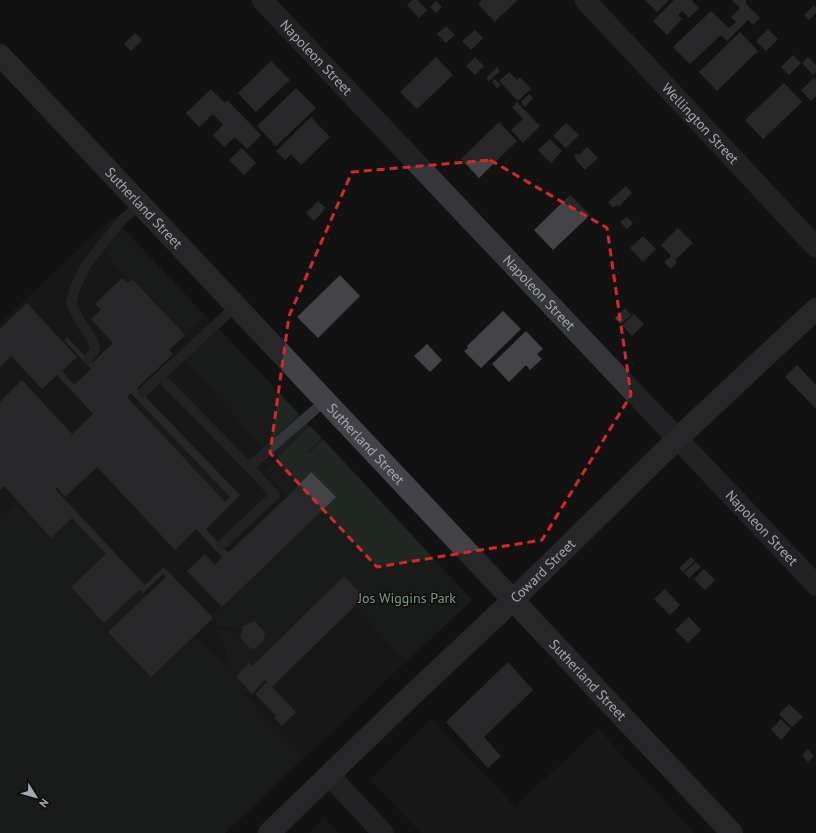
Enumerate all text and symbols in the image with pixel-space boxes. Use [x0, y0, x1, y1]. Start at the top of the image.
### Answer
street label: Napoleon Street [276, 16, 356, 99]
street label: Wellington Street [658, 79, 743, 168]
street label: Sutherland Street [101, 164, 187, 253]
street label: Napoleon Street [499, 251, 579, 334]
street label: Sutherland Street [323, 399, 409, 489]
street label: Napoleon Street [722, 486, 802, 570]
street label: Coward Street [506, 535, 579, 607]
park label: Jos Wiggins Park [357, 589, 456, 607]
street label: Sutherland Street [545, 635, 631, 725]
north arrow [16, 777, 56, 817]
text: N [36, 796, 52, 810]

